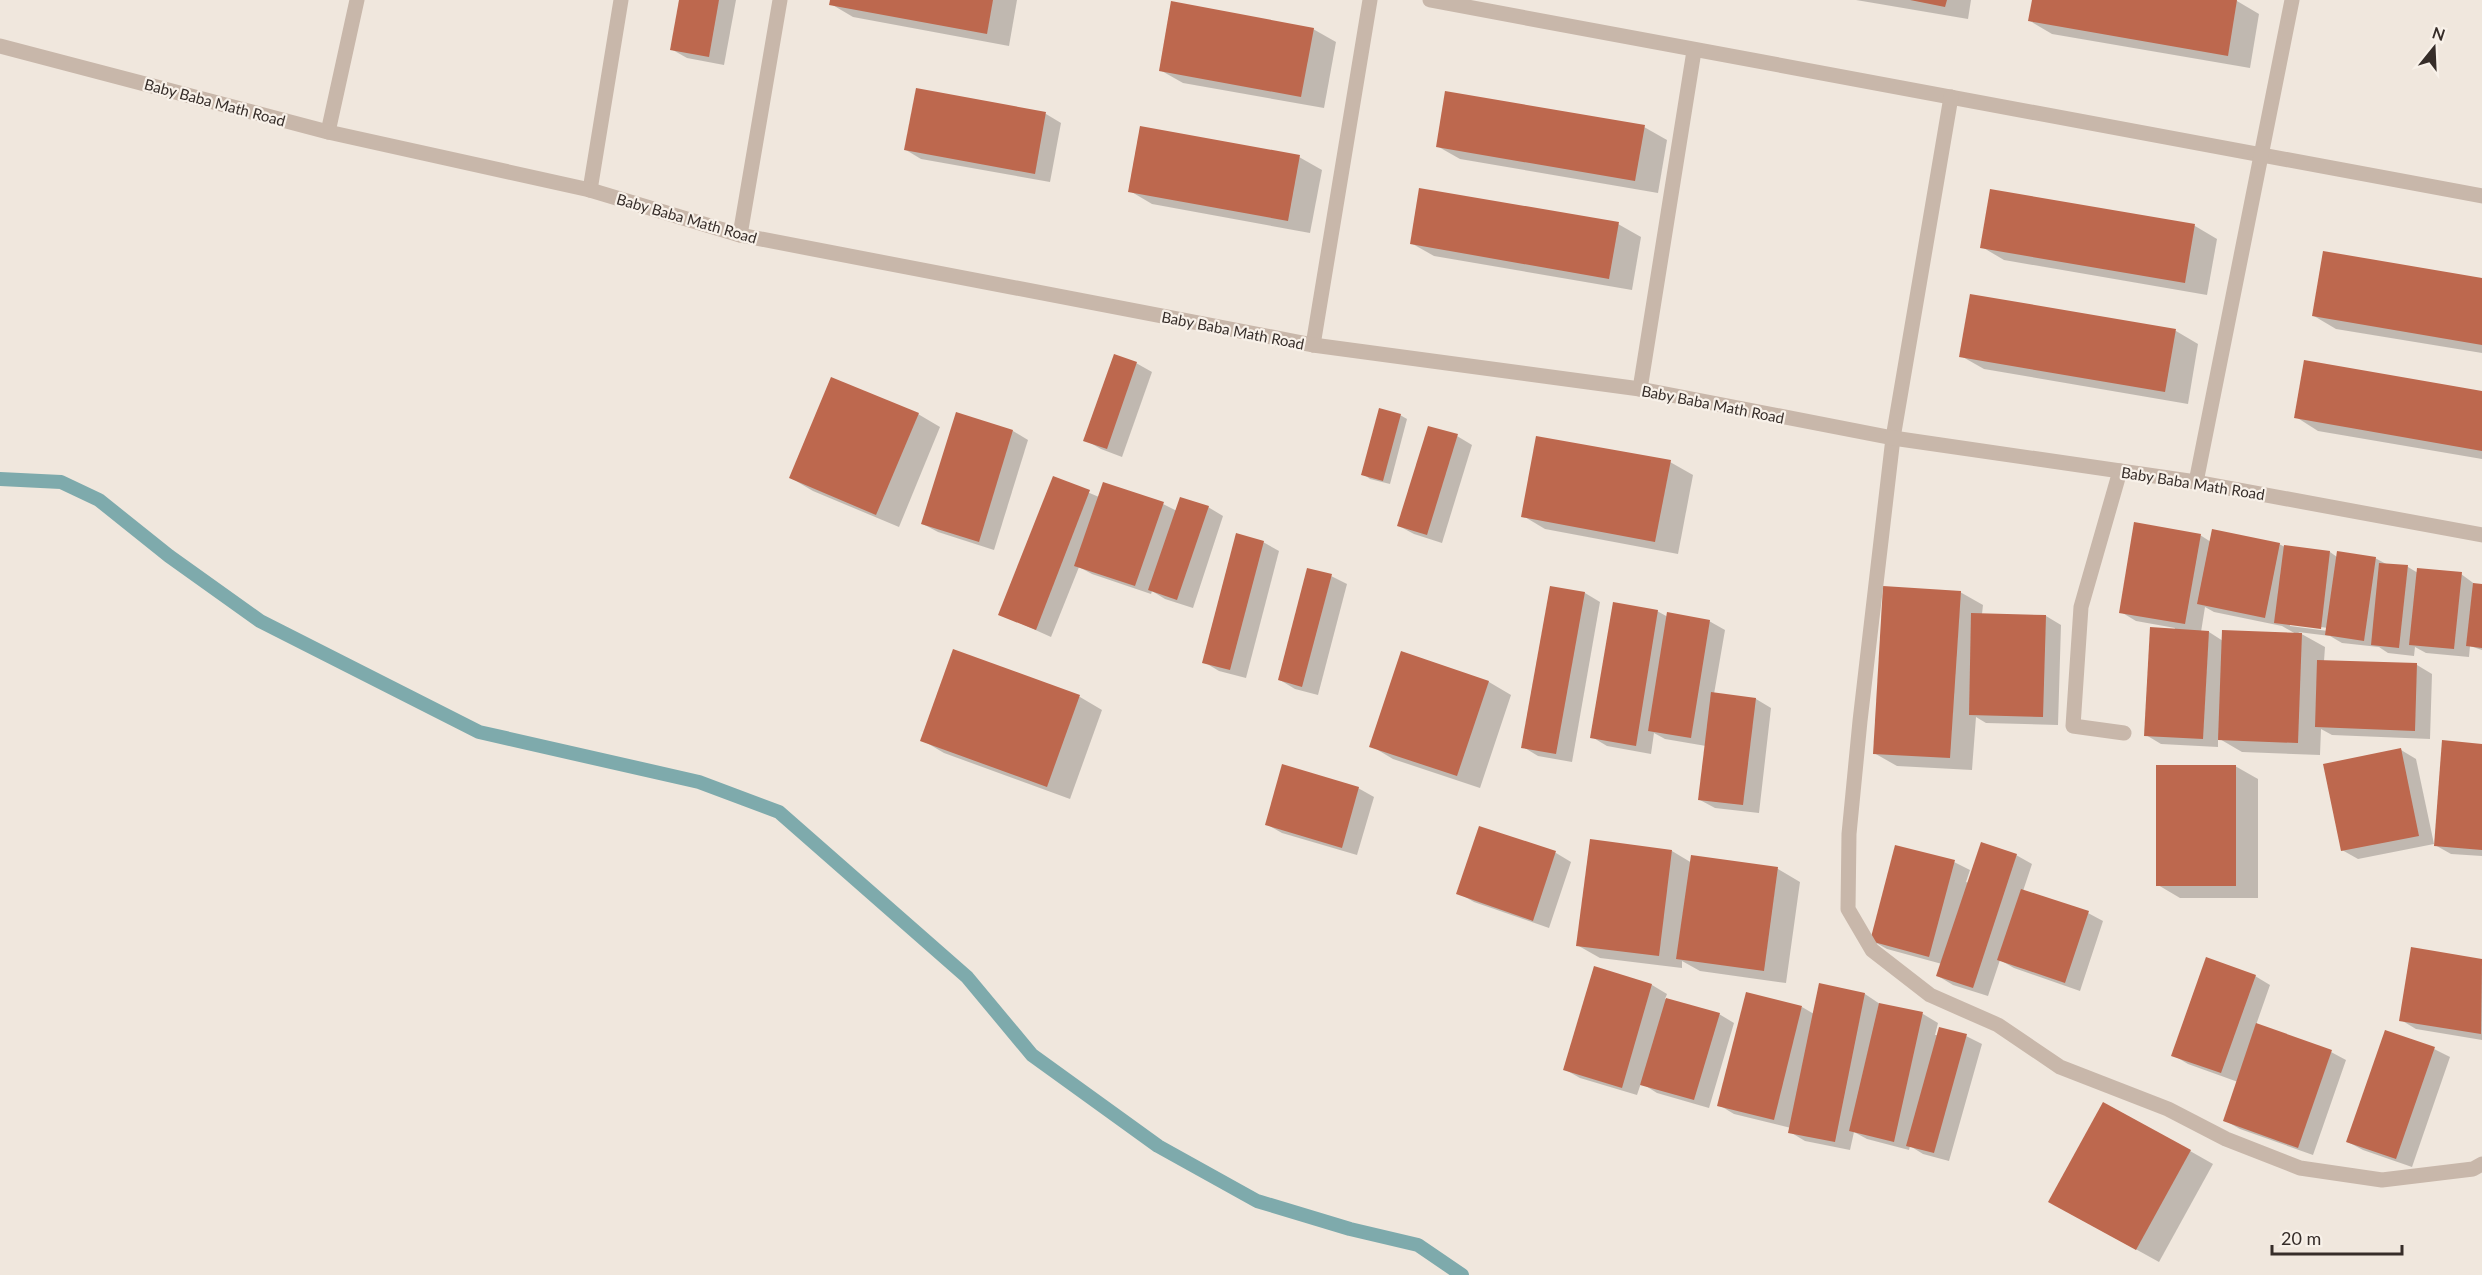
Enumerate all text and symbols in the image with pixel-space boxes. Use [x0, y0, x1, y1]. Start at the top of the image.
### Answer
north arrow [2404, 18, 2464, 78]
text: N [2430, 22, 2448, 44]
street label: Baby Baba Math Road [143, 75, 287, 129]
street label: Baby Baba Math Road [615, 189, 759, 247]
street label: Baby Baba Math Road [1160, 307, 1306, 353]
street label: Baby Baba Math Road [1640, 381, 1786, 427]
street label: Baby Baba Math Road [2120, 463, 2266, 503]
scale bar [2272, 1218, 2402, 1256]
text: 20 m [2281, 1227, 2321, 1249]

